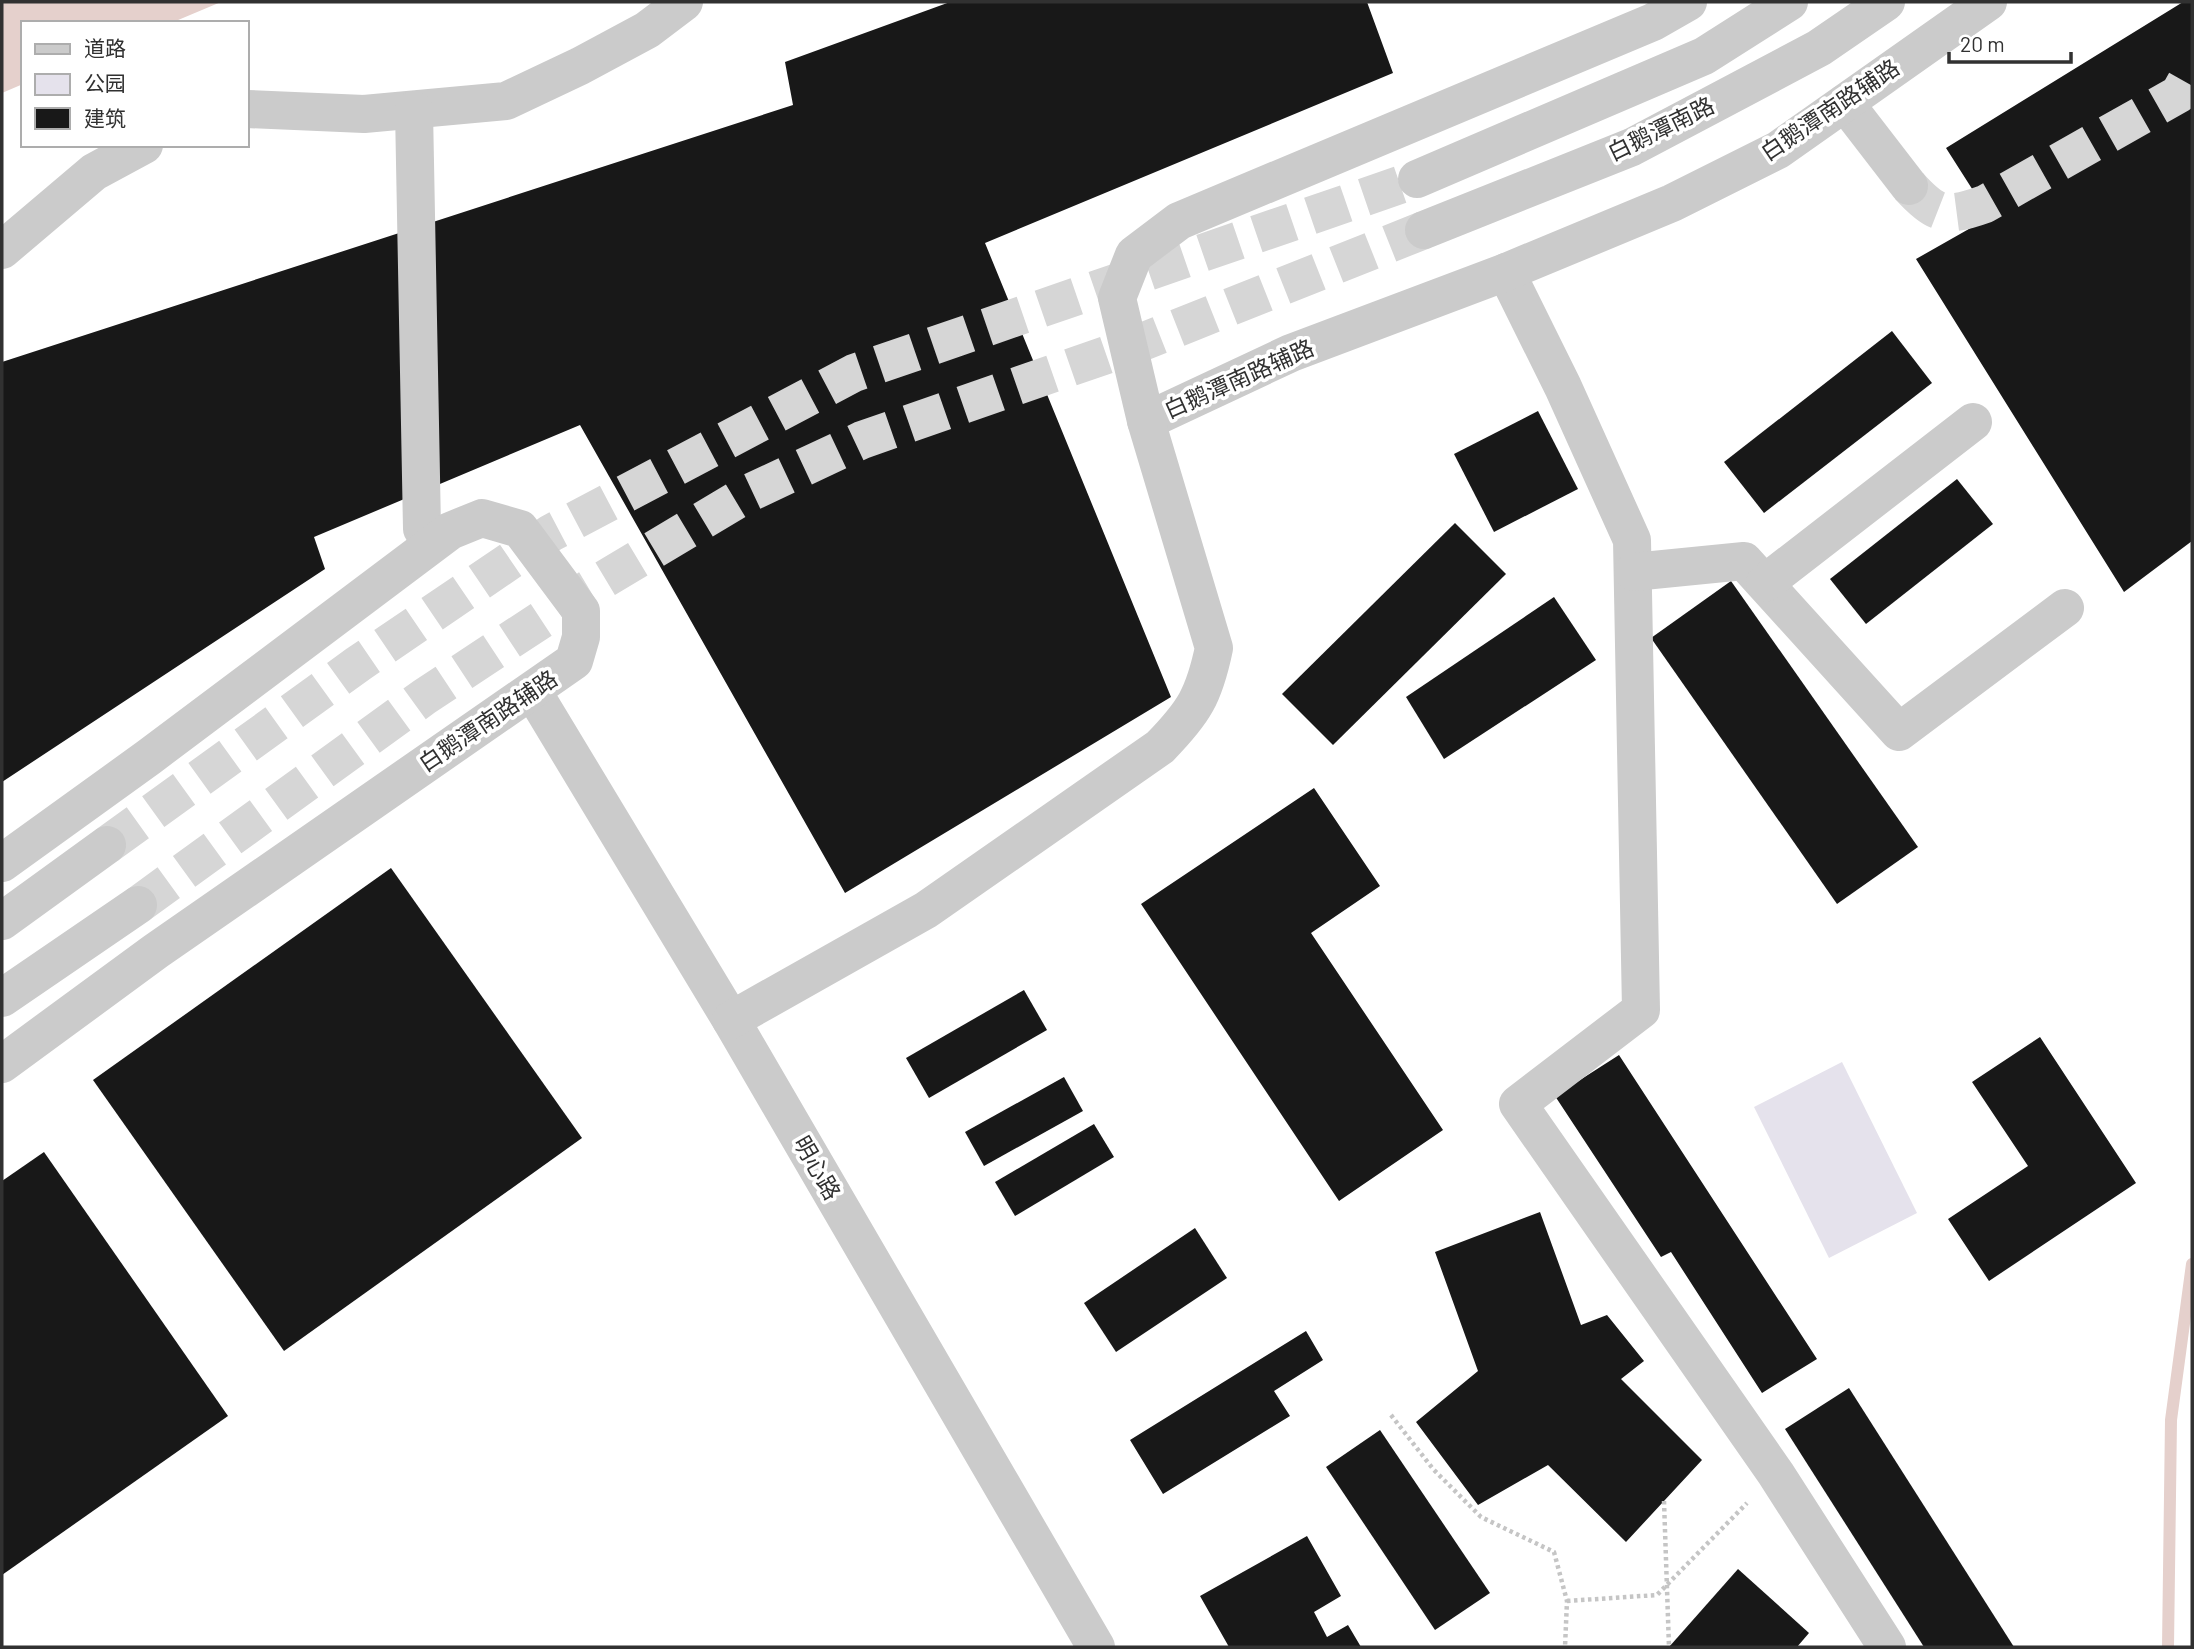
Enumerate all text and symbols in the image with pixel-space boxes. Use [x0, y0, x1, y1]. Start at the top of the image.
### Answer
legend [21, 21, 248, 147]
scale bar [1949, 21, 2072, 65]
text: 20 m [1960, 31, 2005, 56]
text: 道路 [84, 35, 126, 60]
street label: 白鹅潭南路辅路 [1755, 53, 1904, 166]
text: 公园 [84, 70, 126, 95]
street label: 白鹅潭南路 [1603, 90, 1718, 166]
text: 建筑 [84, 105, 126, 130]
street label: 白鹅潭南路辅路 [1159, 333, 1318, 424]
street label: 白鹅潭南路辅路 [413, 664, 562, 777]
street label: 明心路 [788, 1131, 847, 1204]

